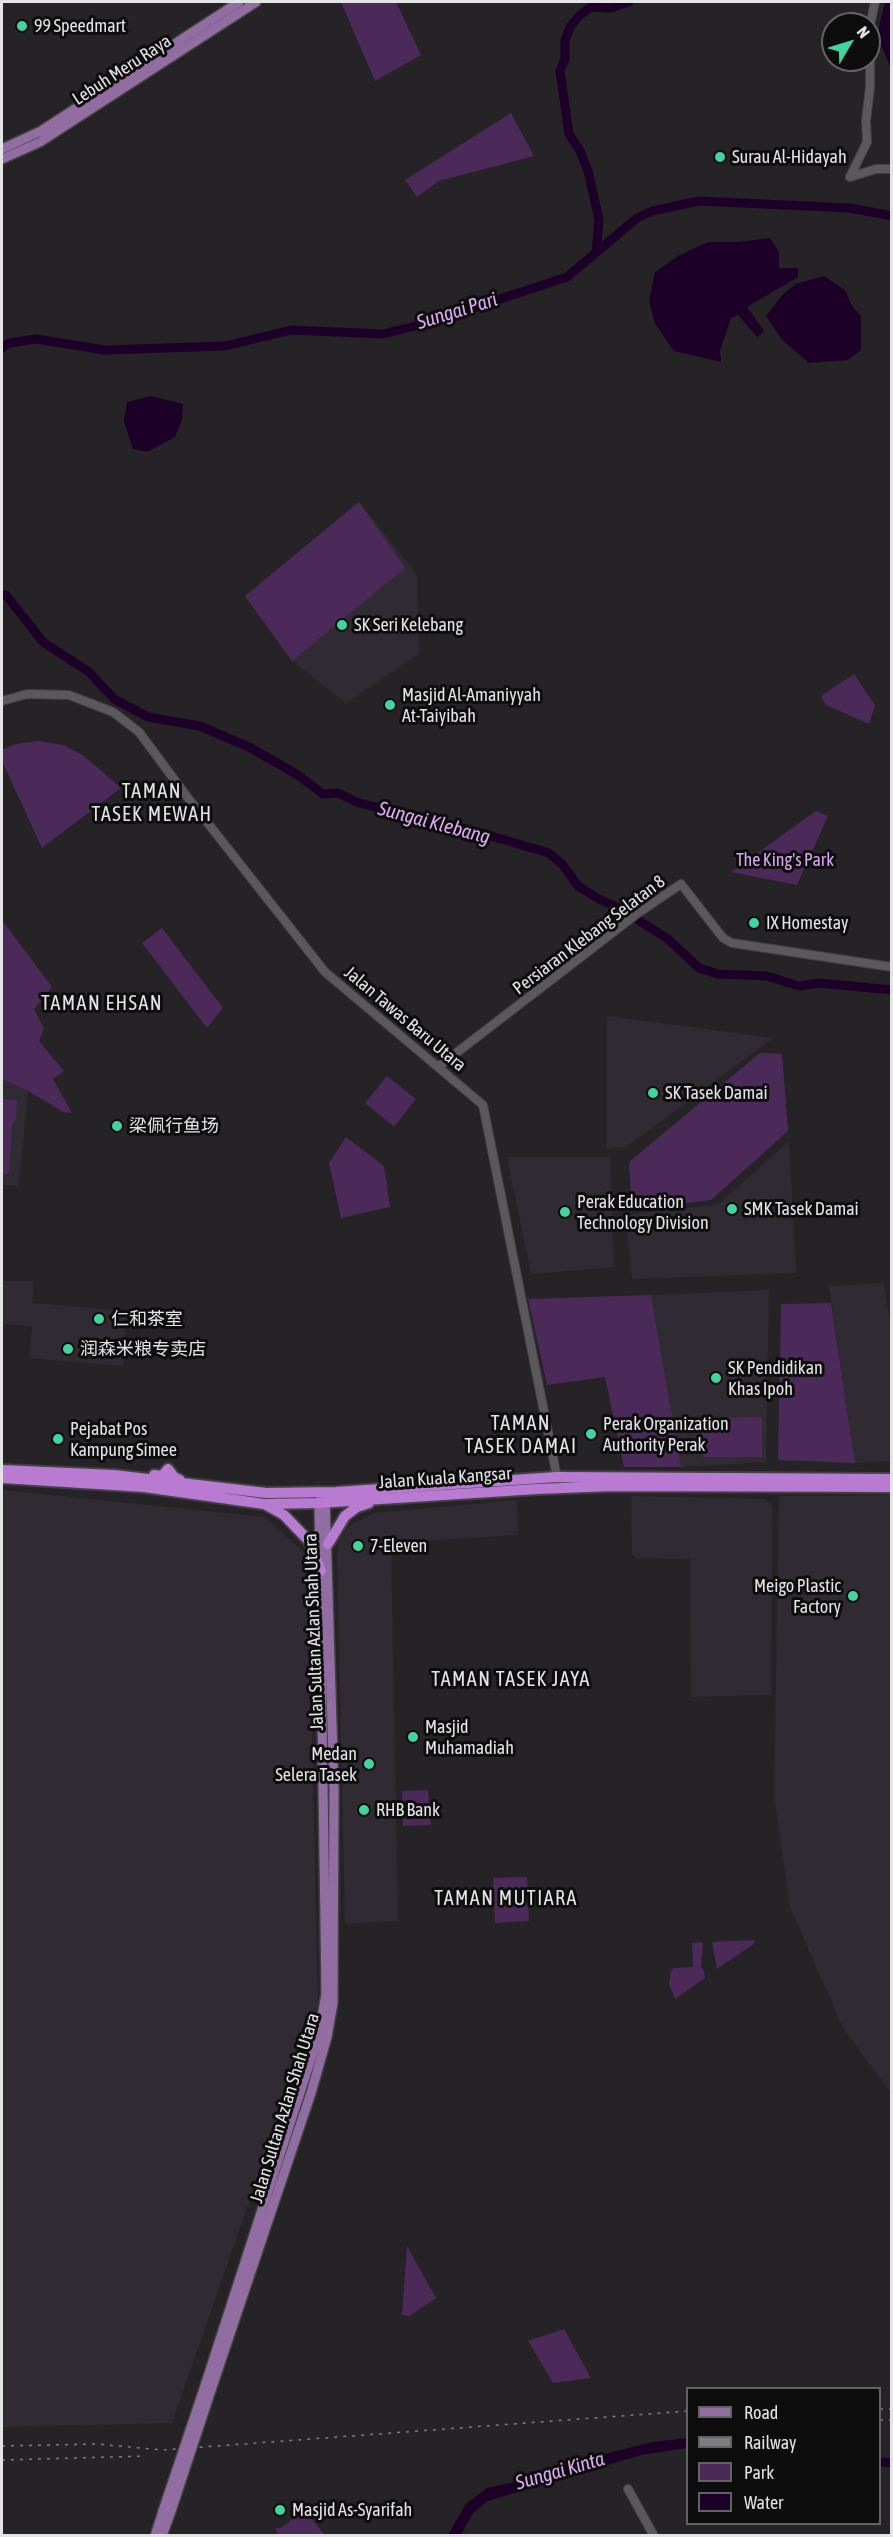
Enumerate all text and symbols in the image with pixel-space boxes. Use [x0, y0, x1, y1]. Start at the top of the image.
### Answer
north arrow [821, 12, 881, 72]
place label: 99 Speedmart [34, 15, 126, 37]
marker: 99 Speedmart [15, 19, 29, 33]
text: N [854, 23, 874, 41]
street label: Lebuh Meru Raya [69, 30, 175, 110]
place label: Surau Al-Hidayah [732, 146, 847, 168]
marker: Surau Al-Hidayah [713, 150, 727, 164]
water label: Sungai Pari [414, 287, 500, 335]
place label: SK Seri Kelebang [354, 614, 463, 636]
marker: SK Seri Kelebang [335, 618, 349, 632]
place label: Masjid Al-Amaniyyah At-Taiyibah [402, 684, 541, 726]
marker: Masjid Al-Amaniyyah At-Taiyibah [383, 698, 397, 712]
district label: TAMAN TASEK MEWAH [91, 780, 213, 827]
water label: Sungai Klebang [375, 797, 493, 849]
park label: The King's Park [736, 849, 834, 871]
street label: Persiaran Klebang Selatan 8 [509, 871, 669, 999]
place label: IX Homestay [766, 912, 849, 934]
marker: IX Homestay [747, 916, 761, 930]
street label: Jalan Tawas Baru Utara [340, 962, 470, 1076]
district label: TAMAN EHSAN [41, 992, 163, 1016]
place label: SK Tasek Damai [665, 1082, 768, 1104]
marker: SK Tasek Damai [646, 1086, 660, 1100]
place label: 梁佩行鱼场 [129, 1115, 219, 1137]
marker: 梁佩行鱼场 [110, 1119, 124, 1133]
place label: Perak Education Technology Division [577, 1191, 709, 1234]
place label: SMK Tasek Damai [744, 1198, 859, 1220]
marker: SMK Tasek Damai [725, 1202, 739, 1216]
marker: Perak Education Technology Division [558, 1205, 572, 1219]
place label: 仁和茶室 [111, 1308, 183, 1330]
marker: 仁和茶室 [92, 1312, 106, 1326]
place label: 润森米粮专卖店 [80, 1338, 206, 1360]
marker: 润森米粮专卖店 [61, 1342, 75, 1356]
place label: SK Pendidikan Khas Ipoh [728, 1357, 823, 1400]
marker: SK Pendidikan Khas Ipoh [709, 1371, 723, 1385]
district label: TAMAN TASEK DAMAI [464, 1412, 578, 1459]
place label: Perak Organization Authority Perak [603, 1413, 729, 1456]
place label: Pejabat Pos Kampung Simee [70, 1418, 177, 1460]
marker: Perak Organization Authority Perak [584, 1427, 598, 1441]
marker: Pejabat Pos Kampung Simee [51, 1432, 65, 1446]
street label: Jalan Kuala Kangsar [378, 1463, 512, 1493]
street label: Jalan Sultan Azlan Shah Utara [300, 1533, 328, 1731]
place label: 7-Eleven [370, 1535, 427, 1557]
marker: 7-Eleven [351, 1539, 365, 1553]
place label: Meigo Plastic Factory [754, 1575, 841, 1618]
marker: Meigo Plastic Factory [846, 1589, 860, 1603]
district label: TAMAN TASEK JAYA [431, 1668, 591, 1692]
place label: Masjid Muhamadiah [425, 1716, 514, 1758]
marker: Masjid Muhamadiah [406, 1730, 420, 1744]
place label: Medan Selera Tasek [275, 1743, 357, 1786]
marker: Medan Selera Tasek [362, 1757, 376, 1771]
place label: RHB Bank [376, 1799, 440, 1821]
marker: RHB Bank [357, 1803, 371, 1817]
district label: TAMAN MUTIARA [434, 1887, 578, 1911]
street label: Jalan Sultan Azlan Shah Utara [246, 2011, 324, 2205]
legend [686, 2387, 881, 2525]
text: Road [744, 2402, 778, 2423]
text: Railway [744, 2432, 796, 2453]
water label: Sungai Kinta [513, 2447, 607, 2495]
text: Park [744, 2462, 774, 2483]
text: Water [744, 2492, 783, 2513]
place label: Masjid As-Syarifah [292, 2499, 412, 2521]
marker: Masjid As-Syarifah [273, 2503, 287, 2517]

